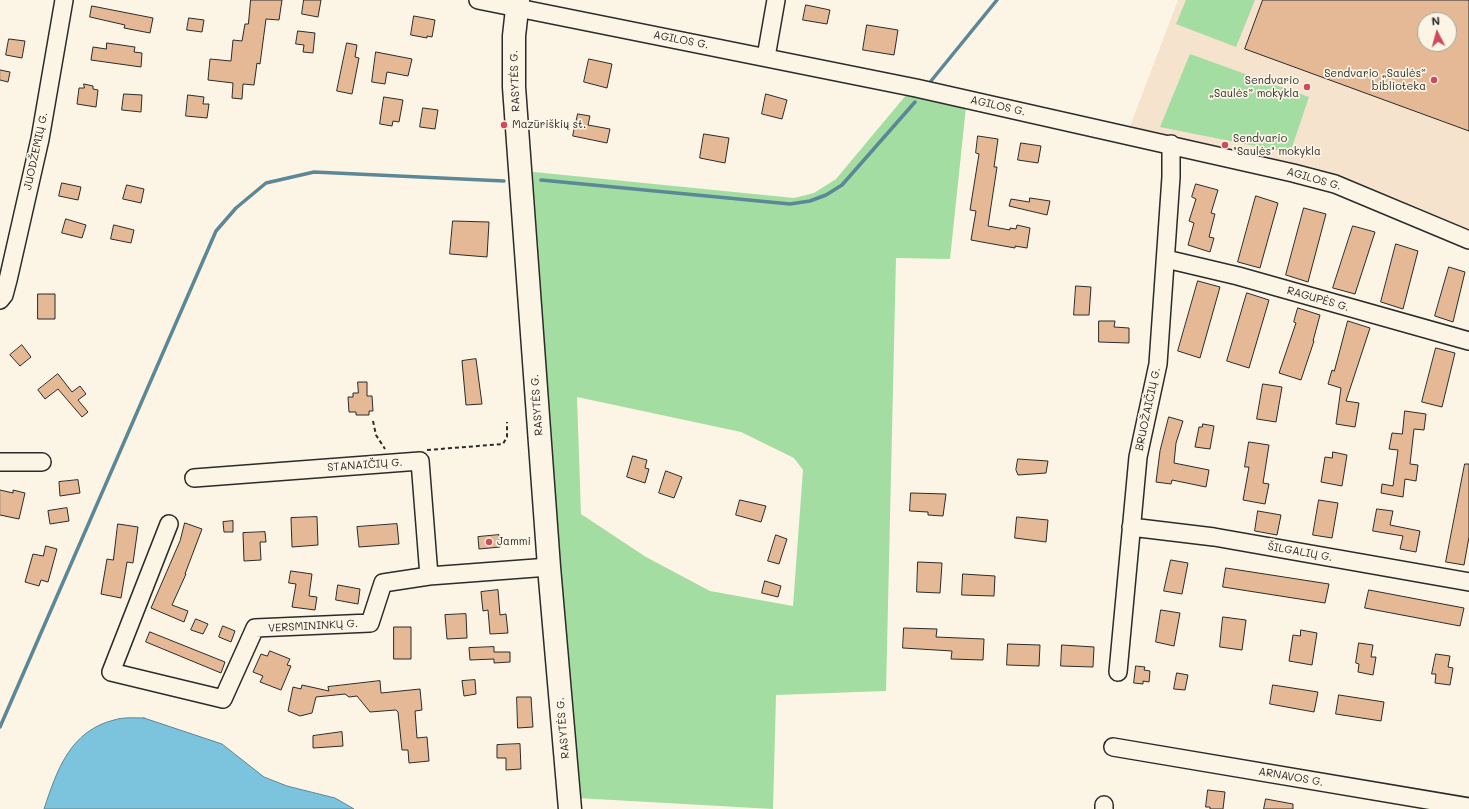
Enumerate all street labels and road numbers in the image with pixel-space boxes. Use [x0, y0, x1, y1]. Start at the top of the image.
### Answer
street label: AGILOS G. [652, 28, 710, 52]
street label: RASYTĖS G. [507, 50, 523, 112]
street label: AGILOS G. [969, 93, 1027, 119]
street label: JUODŽEMIŲ G. [21, 111, 51, 191]
street label: AGILOS G. [1285, 165, 1343, 193]
street label: RAGUPĖS G. [1285, 284, 1351, 314]
street label: BRUOŽAIČIŲ G. [1133, 366, 1163, 452]
street label: RASYTĖS G. [528, 374, 546, 436]
street label: STANAIČIŲ G. [327, 456, 403, 474]
street label: ŠILGALIŲ G. [1267, 540, 1333, 564]
street label: VERSMININKŲ G. [268, 617, 358, 635]
street label: RASYTĖS G. [554, 697, 572, 759]
street label: ARNAVOS G. [1258, 765, 1324, 789]

